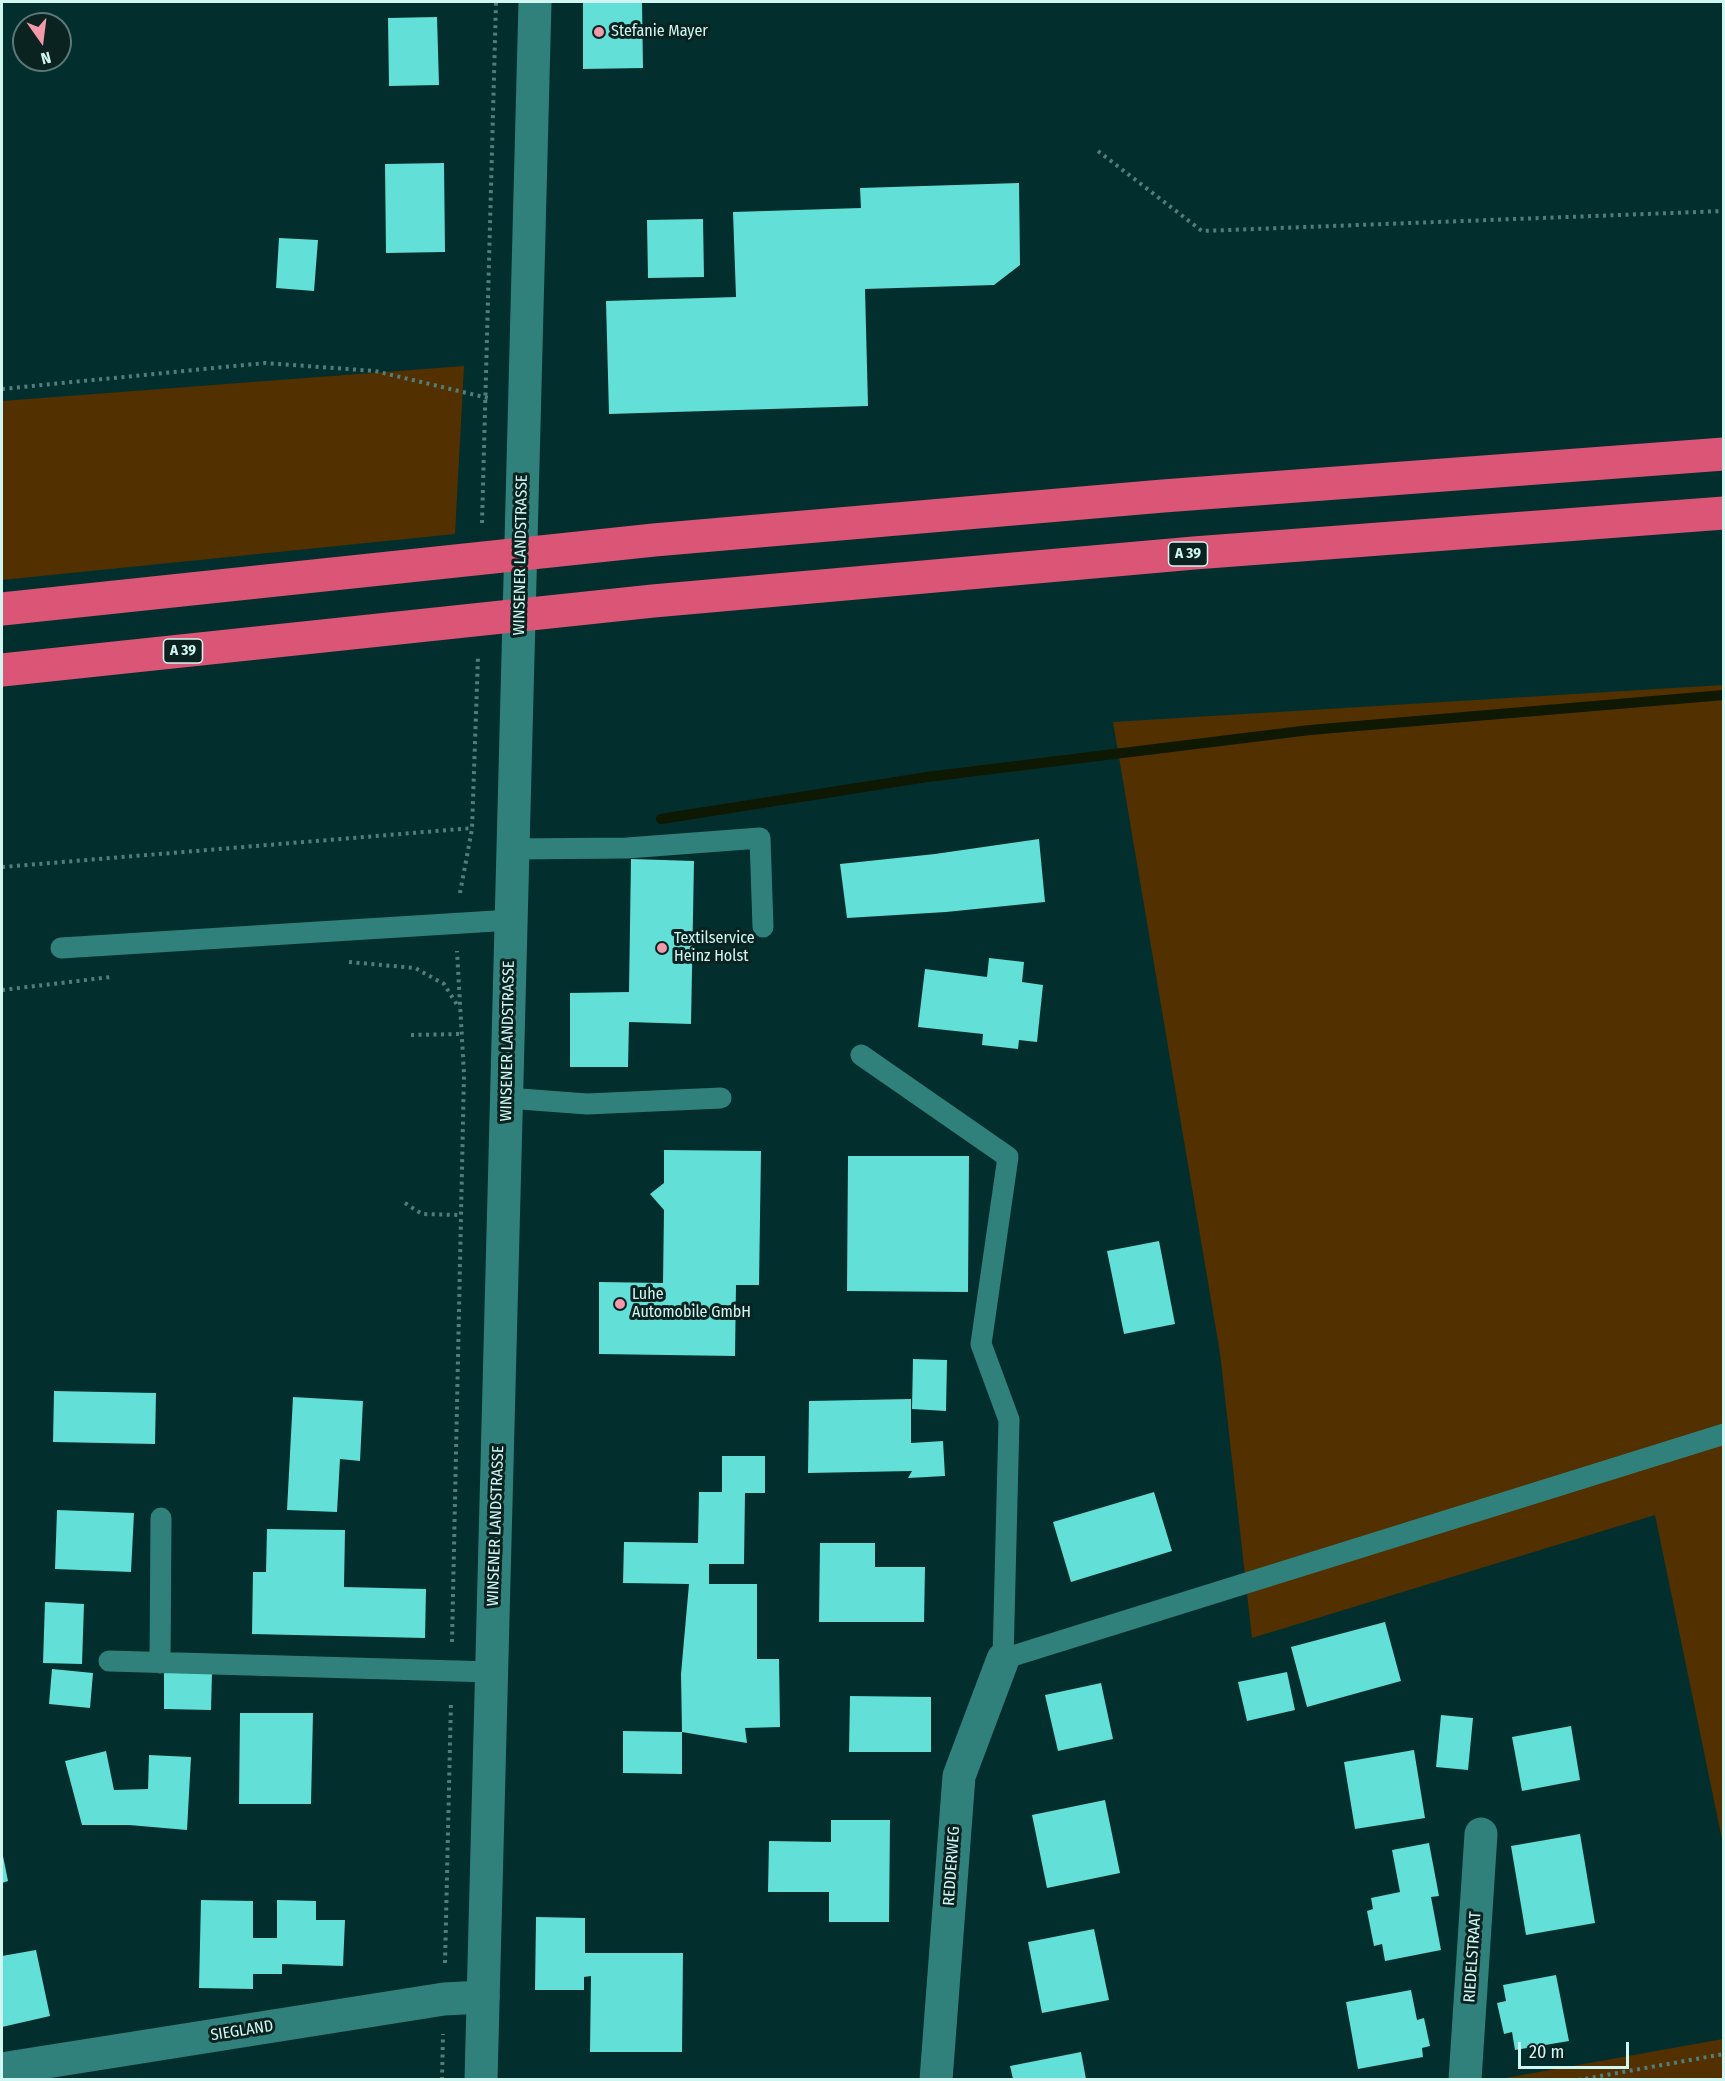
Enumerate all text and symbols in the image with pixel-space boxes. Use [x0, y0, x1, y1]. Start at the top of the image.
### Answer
north arrow [12, 12, 72, 72]
place label: Stefanie Mayer [611, 22, 708, 42]
marker: Stefanie Mayer [592, 25, 606, 39]
text: N [39, 48, 53, 68]
street label: WINSENER LANDSTRASSE [510, 474, 532, 636]
road number: A 39 [1168, 542, 1208, 566]
road number: A 39 [164, 639, 202, 663]
place label: Textilservice Heinz Holst [674, 929, 755, 967]
marker: Textilservice Heinz Holst [655, 941, 669, 955]
street label: WINSENER LANDSTRASSE [497, 960, 519, 1122]
place label: Luhe Automobile GmbH [632, 1285, 751, 1323]
marker: Luhe Automobile GmbH [613, 1297, 627, 1311]
street label: WINSENER LANDSTRASSE [484, 1445, 508, 1607]
street label: REDDERWEG [940, 1826, 964, 1906]
street label: RIEDELSTRAAT [1460, 1911, 1486, 2003]
street label: SIEGLAND [209, 2017, 275, 2045]
scale bar [1521, 2030, 1632, 2068]
text: 20 m [1529, 2041, 1564, 2063]

